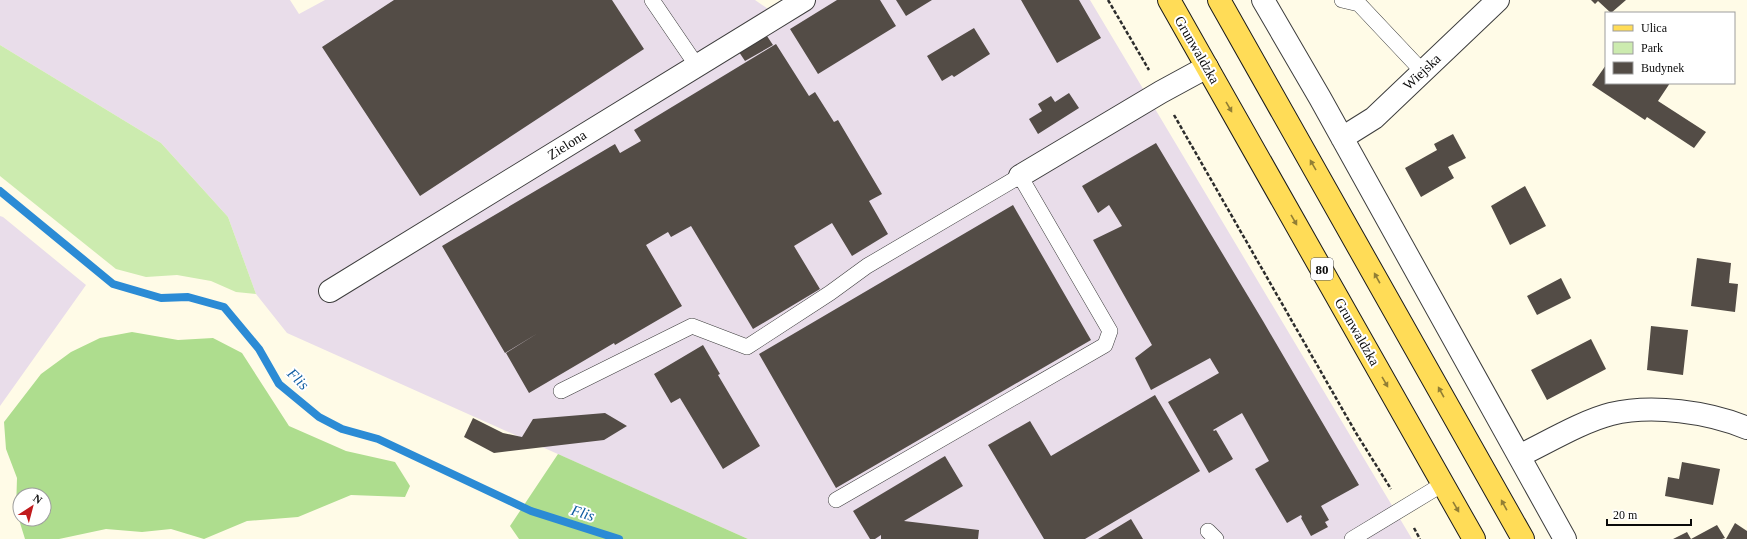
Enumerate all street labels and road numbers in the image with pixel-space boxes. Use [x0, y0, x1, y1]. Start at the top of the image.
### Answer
street label: Grunwaldzka [1172, 14, 1223, 87]
street label: Wiejska [1400, 51, 1444, 93]
street label: Zielona [545, 127, 590, 163]
road number: 80 [1311, 258, 1333, 280]
street label: Grunwaldzka [1332, 296, 1383, 369]

